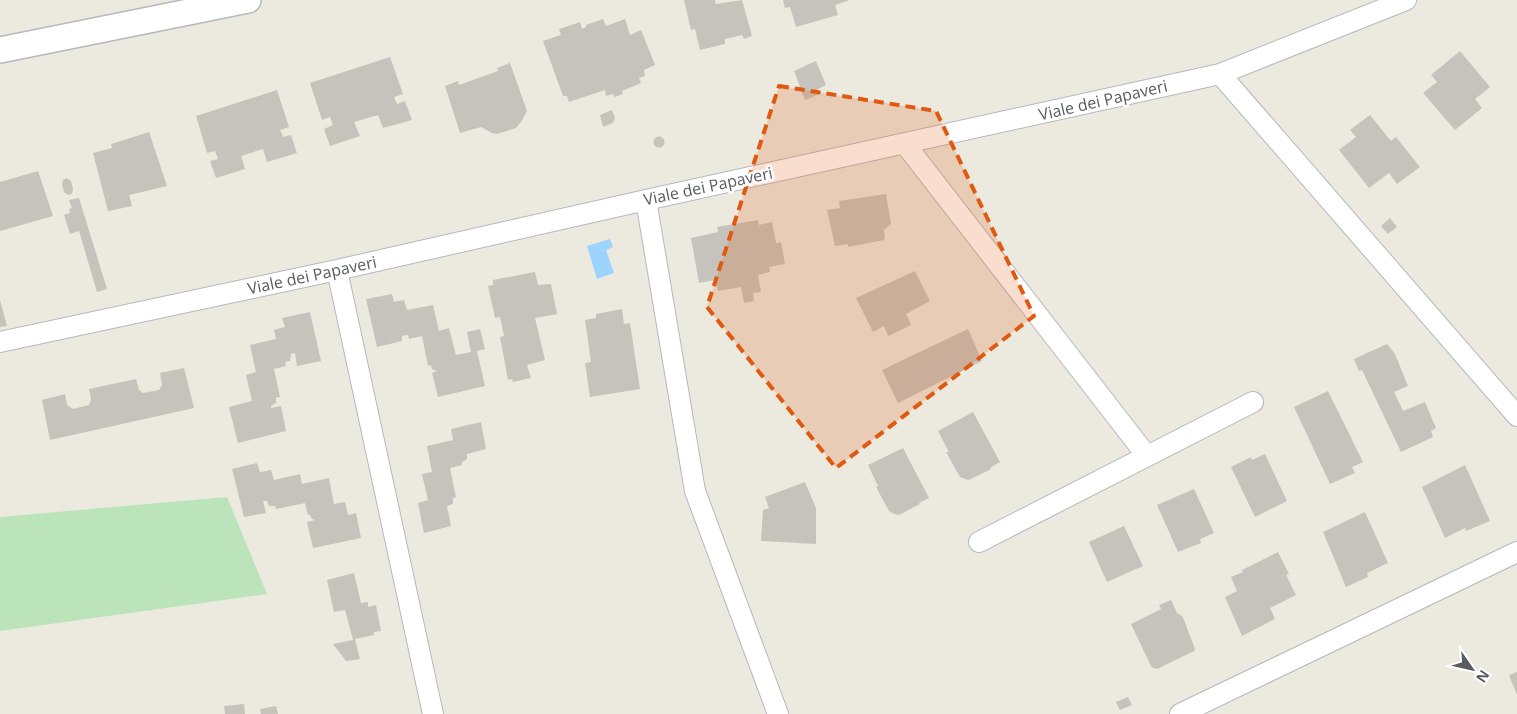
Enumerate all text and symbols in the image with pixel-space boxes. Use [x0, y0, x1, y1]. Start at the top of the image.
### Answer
street label: Viale dei Papaveri [1037, 75, 1169, 125]
street label: Viale dei Papaveri [641, 162, 775, 210]
street label: Viale dei Papaveri [245, 251, 379, 299]
north arrow [1447, 644, 1497, 694]
text: N [1472, 667, 1494, 687]

